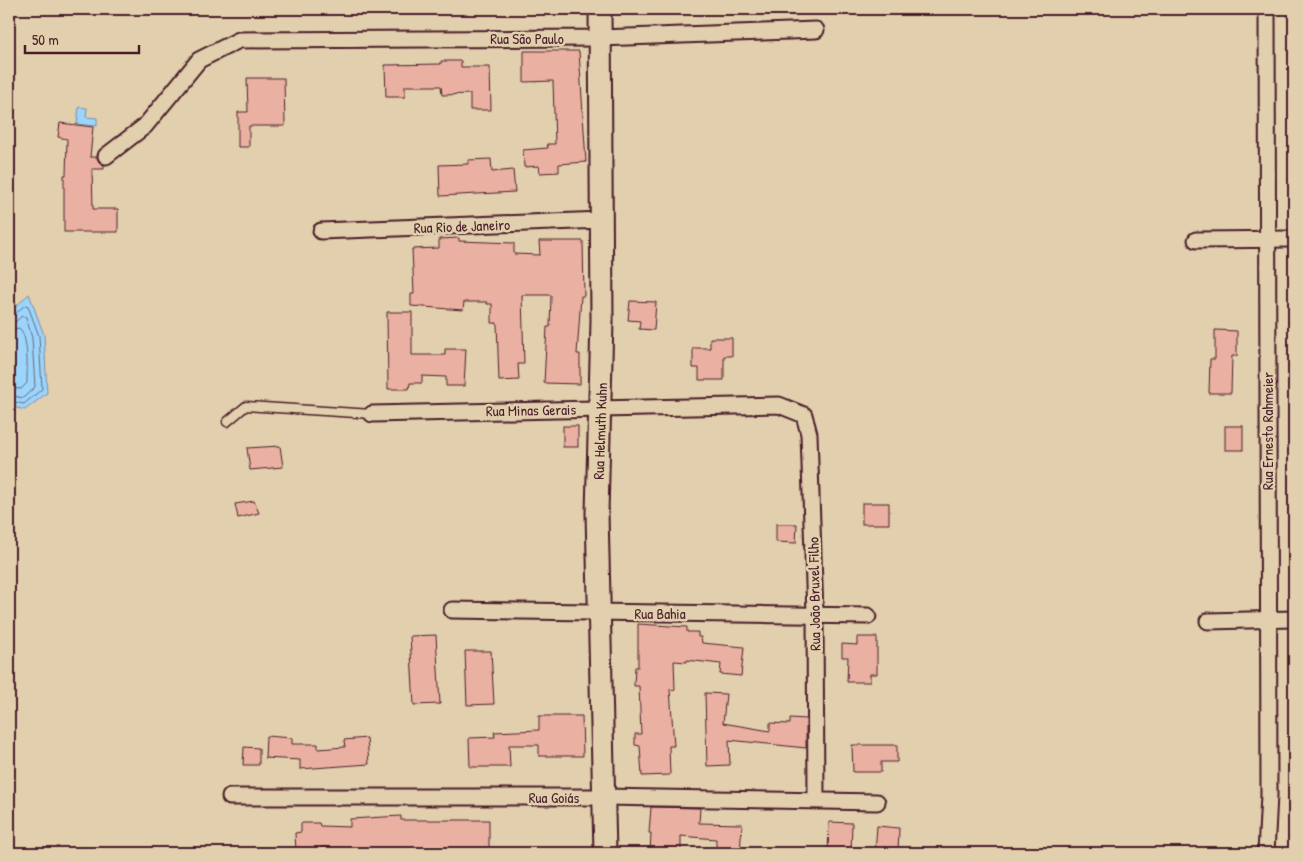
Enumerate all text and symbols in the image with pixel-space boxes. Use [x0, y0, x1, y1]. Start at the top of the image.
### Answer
scale bar [25, 22, 139, 54]
street label: Rua São Paulo [490, 28, 564, 49]
text: 50 m [32, 29, 59, 50]
street label: Rua Rio de Janeiro [413, 214, 511, 238]
street label: Rua Ernesto Rahmeier [1257, 372, 1278, 490]
street label: Rua Helmuth Kuhn [588, 382, 612, 480]
street label: Rua Minas Gerais [486, 399, 577, 421]
street label: Rua João Bruxel Filho [803, 537, 825, 651]
street label: Rua Bahia [634, 603, 686, 624]
street label: Rua Goiás [529, 787, 579, 808]

